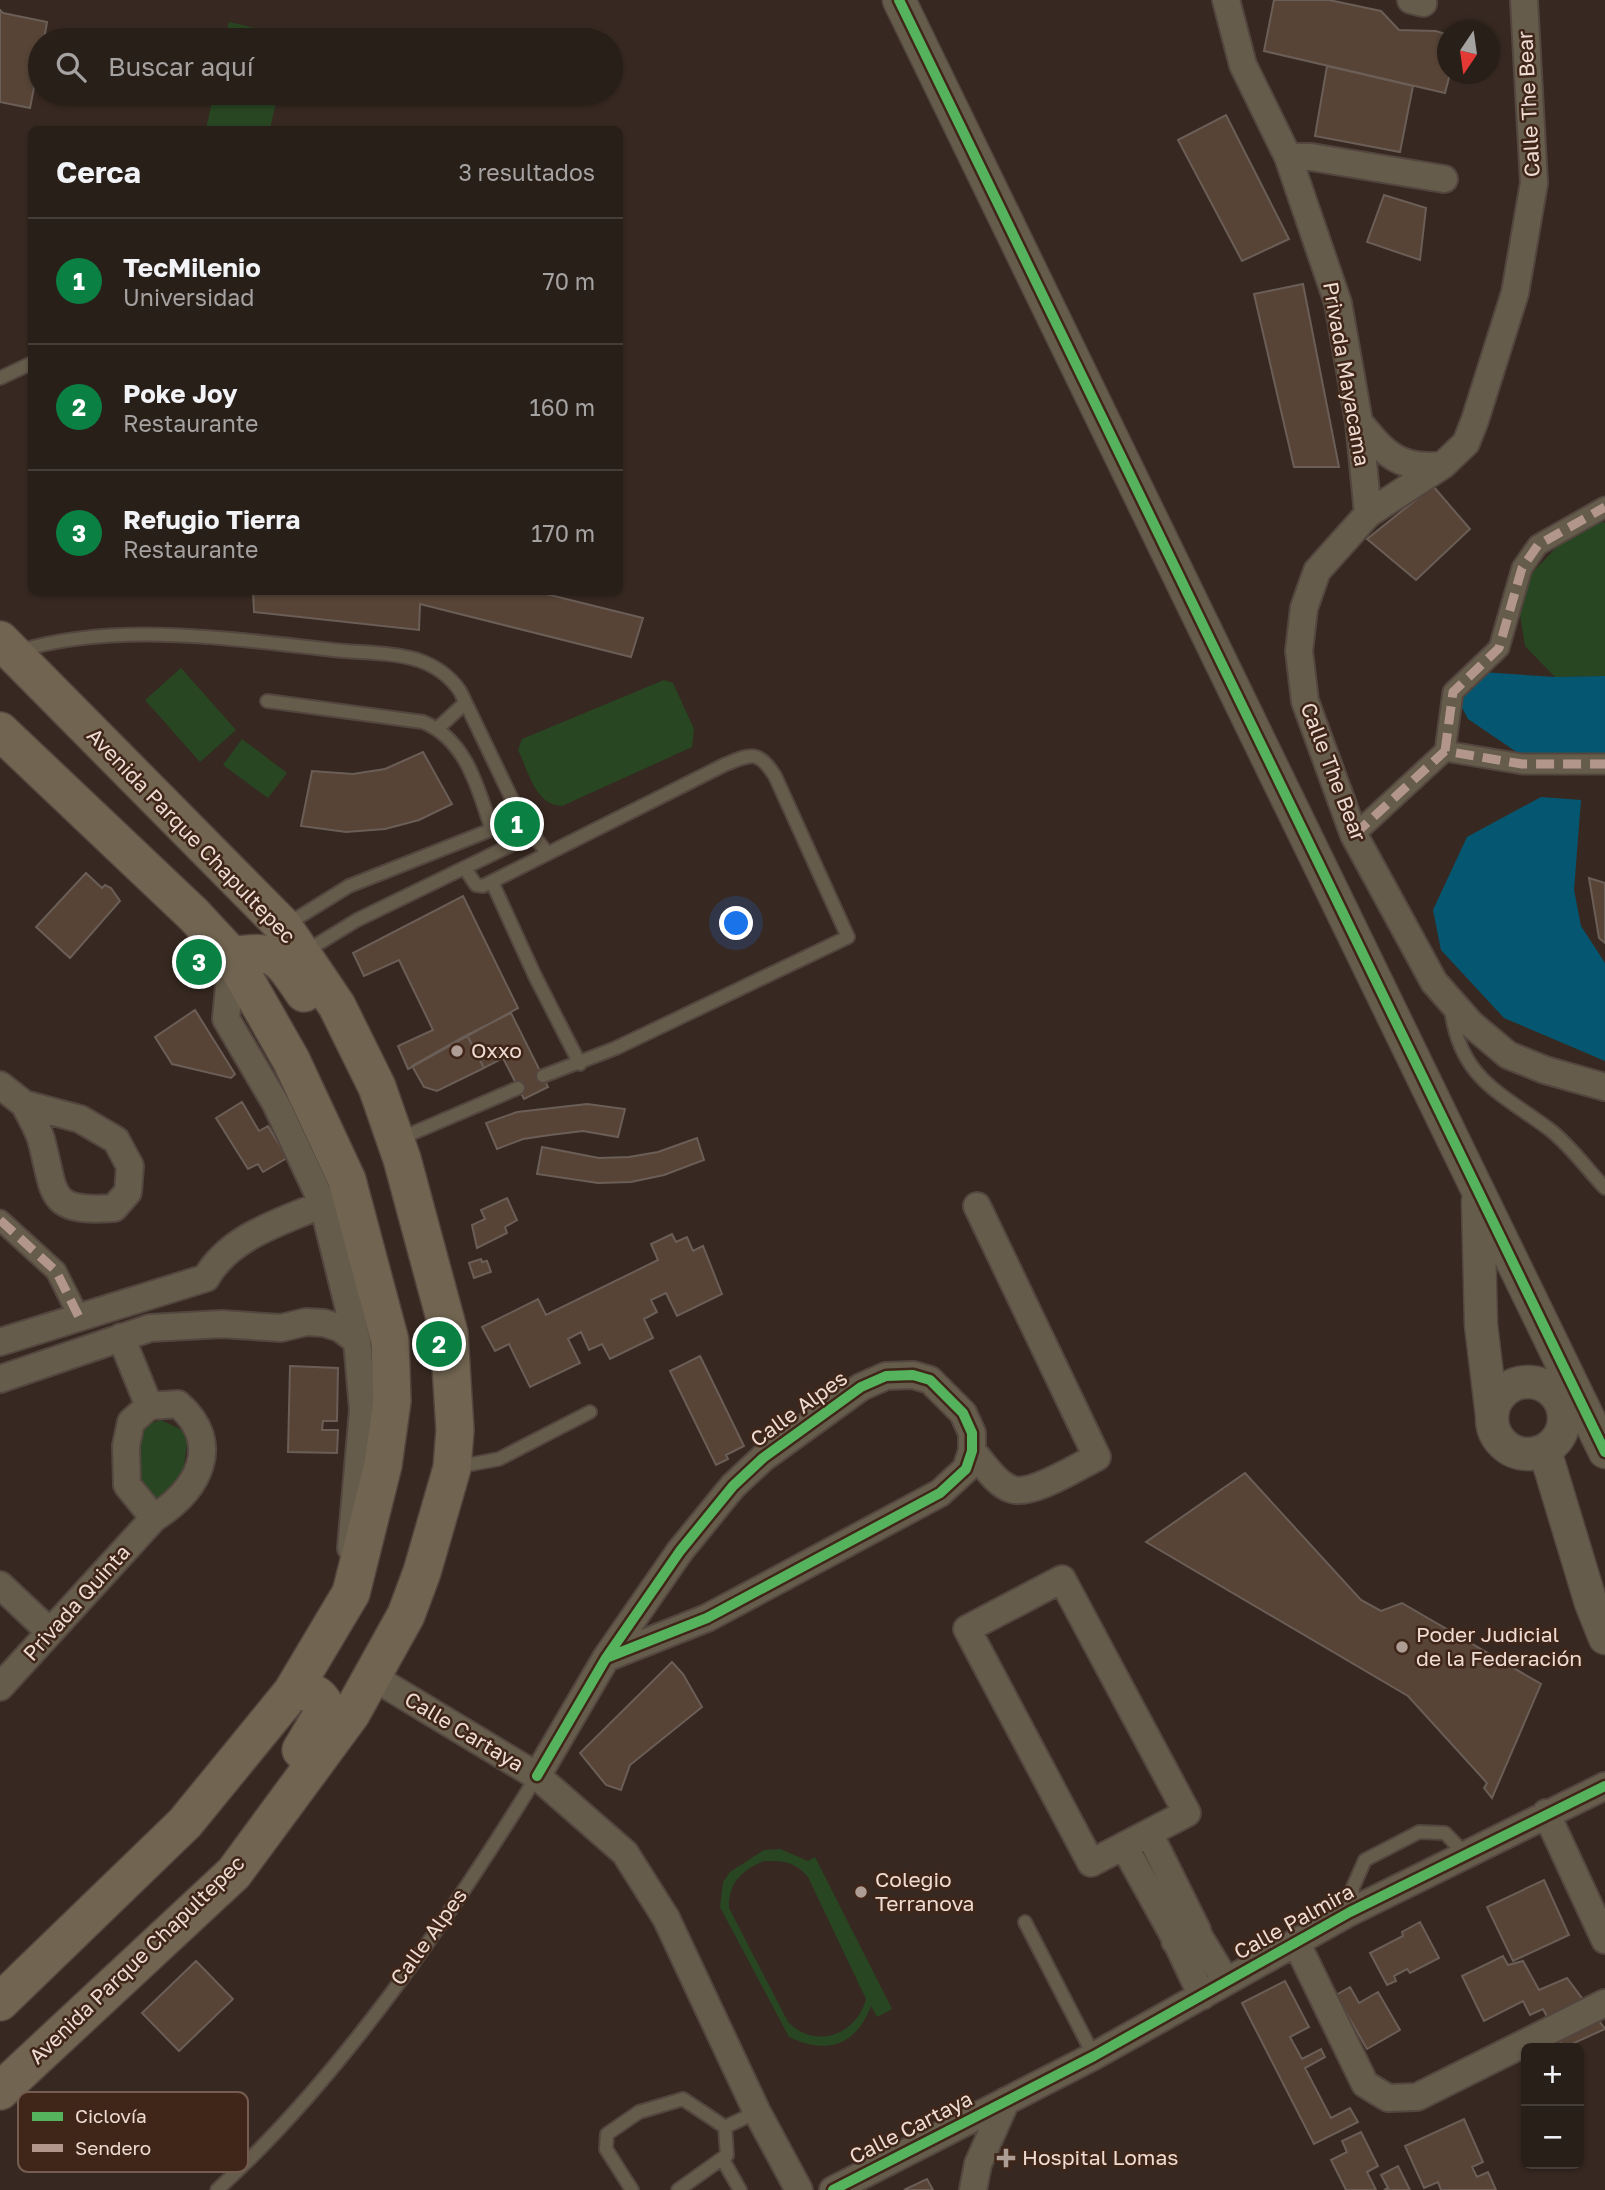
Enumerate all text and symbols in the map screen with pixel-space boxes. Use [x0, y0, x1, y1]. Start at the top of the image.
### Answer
north arrow [1437, 21, 1500, 84]
search box [28, 28, 623, 105]
street label: Calle The Bear [1511, 30, 1545, 178]
icon: search [52, 48, 90, 86]
text: Buscar aquí [108, 51, 254, 82]
text: Cerca [56, 154, 141, 190]
text: 3 resultados [458, 158, 595, 186]
text: TecMilenio [123, 252, 261, 283]
text: 1 [73, 267, 85, 295]
text: 70 m [542, 267, 595, 295]
street label: Privada Mayacama [1318, 280, 1376, 468]
text: Universidad [123, 283, 254, 311]
text: Poke Joy [123, 378, 238, 409]
text: 2 [72, 393, 86, 421]
text: 160 m [530, 393, 595, 421]
text: Restaurante [123, 409, 258, 437]
text: Refugio Tierra [123, 504, 300, 535]
text: 3 [72, 519, 86, 547]
text: 170 m [531, 519, 595, 547]
text: Restaurante [123, 535, 258, 563]
street label: Calle The Bear [1296, 699, 1372, 845]
street label: Avenida Parque Chapultepec [82, 722, 302, 948]
pin: 1 [494, 798, 540, 850]
your location [719, 906, 753, 940]
pin: 3 [176, 936, 222, 988]
place label: Oxxo [471, 1037, 522, 1063]
marker: Oxxo [449, 1043, 465, 1059]
pin: 2 [416, 1318, 462, 1370]
street label: Calle Alpes [745, 1364, 852, 1452]
street label: Privada Quinta [17, 1539, 135, 1666]
place label: Poder Judicial de la Federación [1416, 1621, 1582, 1671]
marker: Poder Judicial de la Federación [1394, 1639, 1410, 1655]
street label: Calle Cartaya [400, 1685, 529, 1777]
street label: Avenida Parque Chapultepec [23, 1849, 249, 2069]
place label: Colegio Terranova [875, 1866, 974, 1916]
street label: Calle Palmira [1229, 1878, 1358, 1965]
street label: Calle Alpes [384, 1883, 472, 1990]
marker: Colegio Terranova [853, 1884, 869, 1900]
map controls [1521, 2043, 1584, 2169]
button: + [1521, 2043, 1584, 2106]
street label: Calle Cartaya [845, 2085, 976, 2169]
legend [18, 2092, 248, 2172]
text: Ciclovía [75, 2104, 147, 2127]
button: − [1521, 2106, 1584, 2169]
text: Sendero [75, 2136, 151, 2159]
place label: Hospital Lomas [1022, 2144, 1178, 2170]
marker: Hospital Lomas [996, 2148, 1016, 2168]

